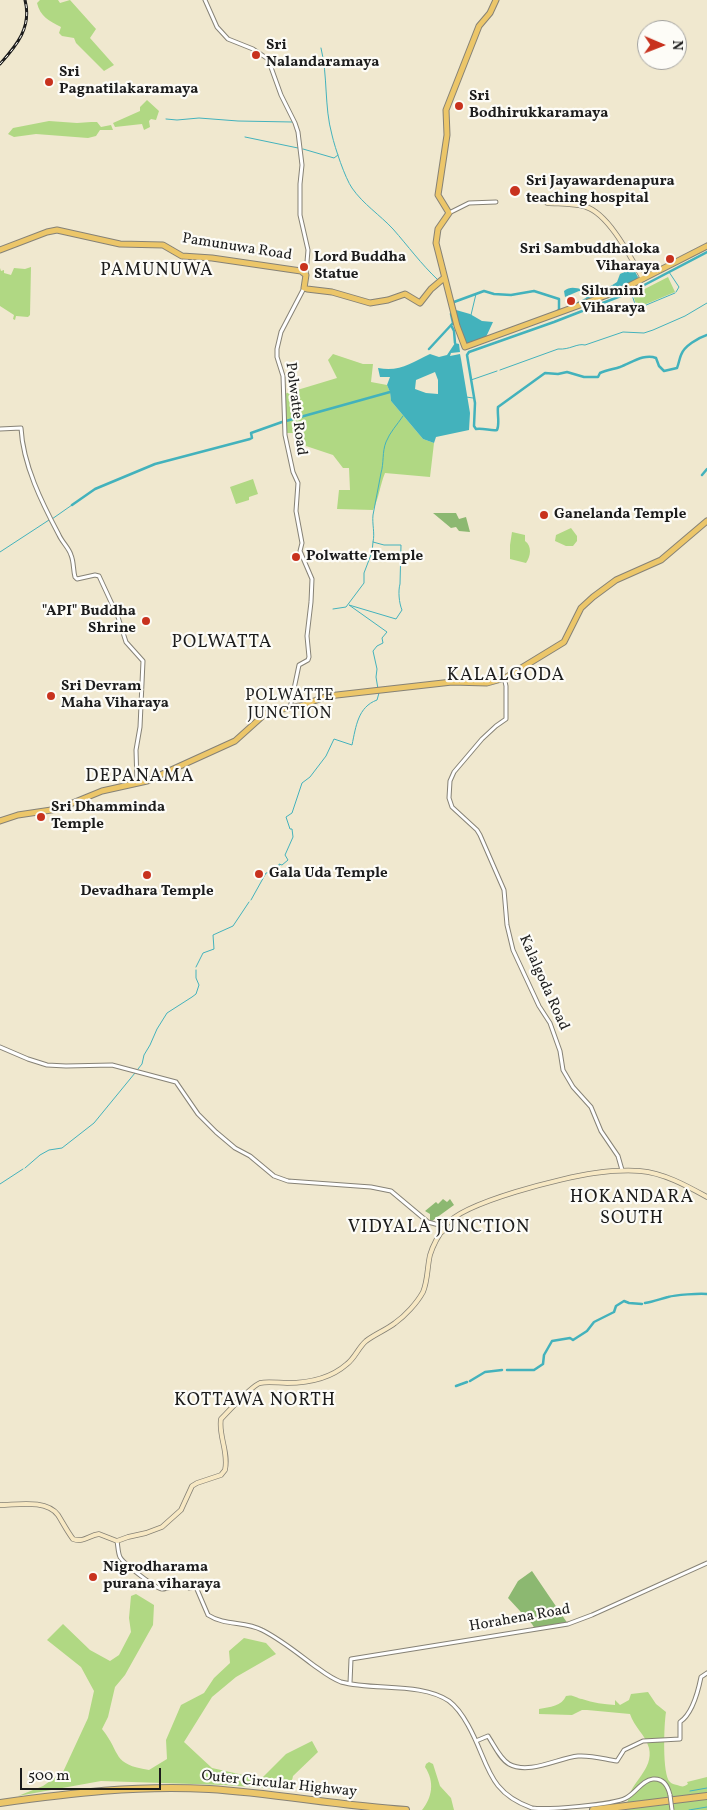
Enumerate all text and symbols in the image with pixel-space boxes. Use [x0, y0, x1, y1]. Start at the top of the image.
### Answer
north arrow [637, 20, 687, 70]
place label: Sri Nalandaramaya [266, 37, 379, 72]
text: N [667, 40, 686, 50]
marker: Sri Nalandaramaya [250, 49, 262, 61]
place label: Sri Pagnatilakaramaya [59, 64, 198, 99]
marker: Sri Pagnatilakaramaya [43, 76, 55, 88]
place label: Sri Bodhirukkaramaya [469, 88, 608, 123]
marker: Sri Bodhirukkaramaya [453, 100, 465, 112]
place label: Sri Jayawardenapura teaching hospital [526, 173, 675, 208]
marker: Sri Jayawardenapura teaching hospital [508, 184, 522, 198]
street label: Pamunuwa Road [181, 230, 293, 266]
place label: Sri Sambuddhaloka Viharaya [520, 241, 660, 276]
place label: Lord Buddha Statue [314, 249, 406, 284]
marker: Sri Sambuddhaloka Viharaya [664, 253, 676, 265]
district label: PAMUNUWA [99, 261, 215, 283]
marker: Lord Buddha Statue [298, 261, 310, 273]
place label: Silumini Viharaya [581, 283, 645, 318]
marker: Silumini Viharaya [565, 295, 577, 307]
street label: Polwatte Road [280, 361, 310, 457]
place label: Ganelanda Temple [554, 506, 686, 524]
marker: Ganelanda Temple [538, 509, 550, 521]
place label: Polwatte Temple [306, 548, 423, 566]
marker: Polwatte Temple [290, 551, 302, 563]
place label: "API" Buddha Shrine [42, 603, 136, 638]
marker: "API" Buddha Shrine [140, 615, 152, 627]
district label: POLWATTA [171, 633, 273, 655]
district label: KALALGODA [446, 666, 566, 688]
place label: Sri Devram Maha Viharaya [61, 678, 169, 713]
district label: POLWATTE JUNCTION [244, 687, 336, 725]
marker: Sri Devram Maha Viharaya [45, 690, 57, 702]
district label: DEPANAMA [84, 767, 196, 789]
place label: Sri Dhamminda Temple [51, 799, 165, 834]
marker: Sri Dhamminda Temple [35, 811, 47, 823]
place label: Gala Uda Temple [269, 865, 388, 883]
marker: Gala Uda Temple [253, 868, 265, 880]
marker: Devadhara Temple [141, 869, 153, 881]
place label: Devadhara Temple [80, 883, 214, 901]
street label: Kalalgoda Road [514, 933, 572, 1033]
district label: HOKANDARA SOUTH [569, 1188, 695, 1230]
district label: VIDYALA JUNCTION [346, 1218, 532, 1240]
district label: KOTTAWA NORTH [172, 1391, 338, 1413]
place label: Nigrodharama purana viharaya [103, 1559, 221, 1594]
marker: Nigrodharama purana viharaya [87, 1571, 99, 1583]
street label: Horahena Road [468, 1601, 572, 1637]
scale bar [22, 1758, 164, 1790]
text: 500 m [28, 1766, 70, 1787]
street label: Outer Circular Highway [200, 1768, 358, 1802]

